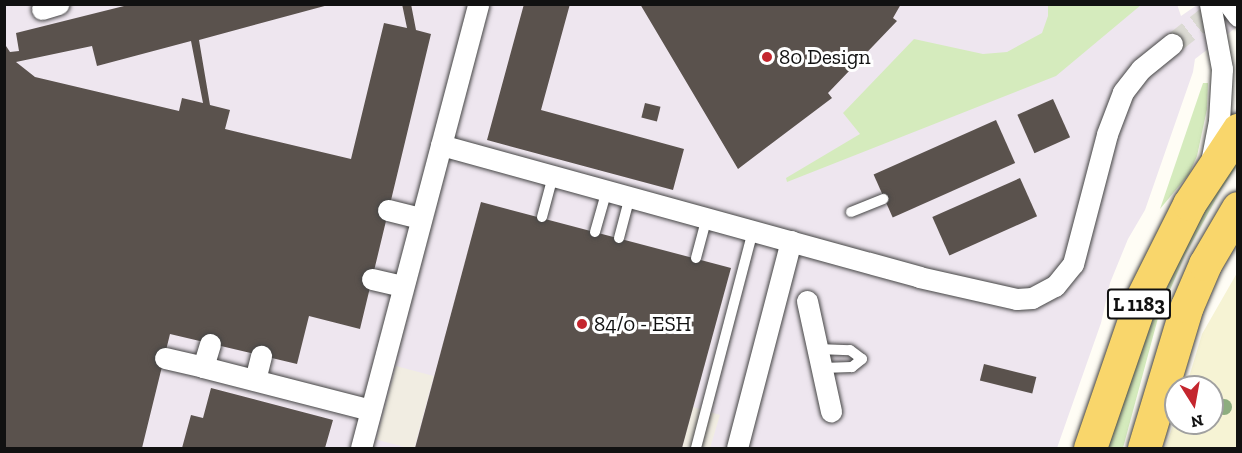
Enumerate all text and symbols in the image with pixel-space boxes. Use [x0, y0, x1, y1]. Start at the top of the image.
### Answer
place label: 80 Design [779, 44, 870, 70]
marker: 80 Design [760, 50, 774, 64]
road number: L 1183 [1106, 287, 1172, 321]
place label: 84/0 - ESH [594, 311, 691, 337]
marker: 84/0 - ESH [575, 317, 589, 331]
north arrow [1164, 375, 1224, 435]
text: N [1189, 411, 1205, 432]

